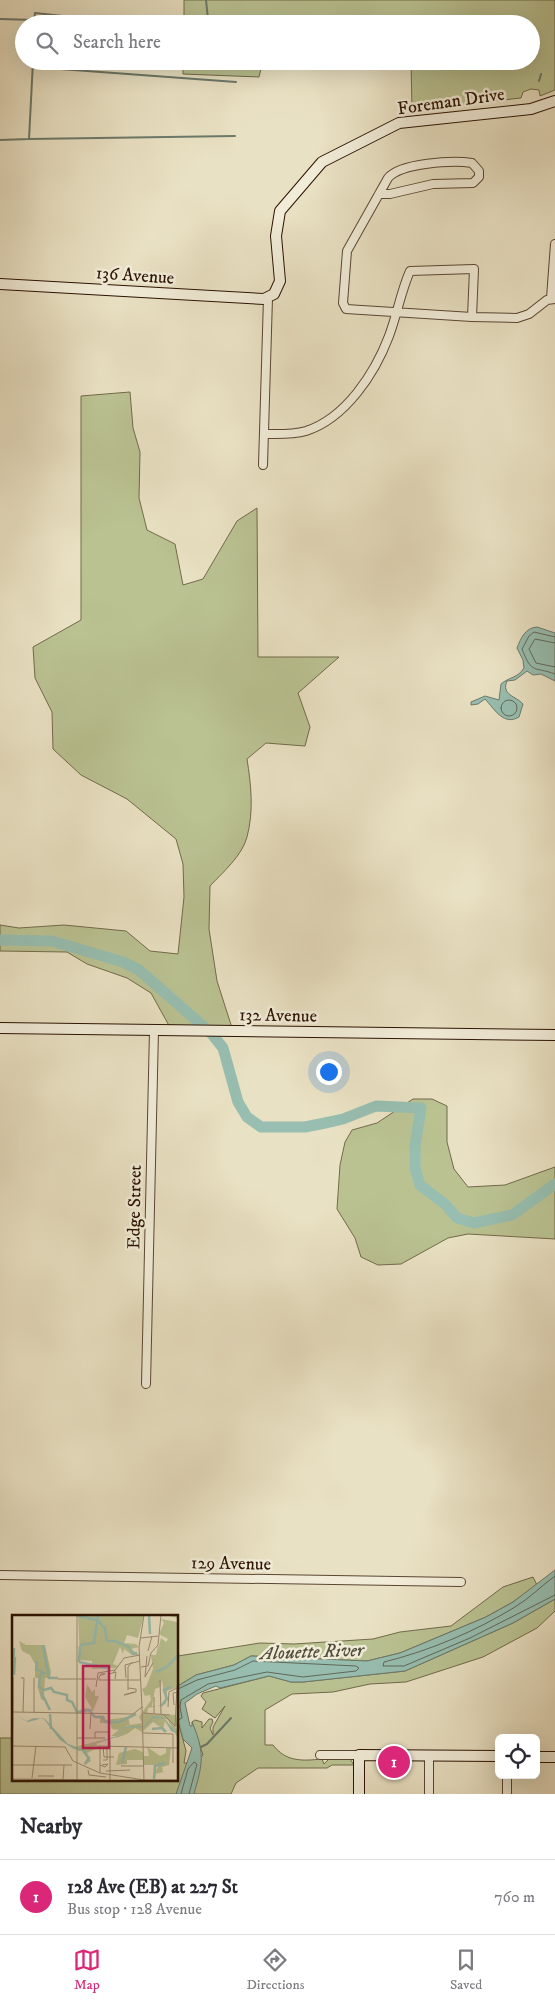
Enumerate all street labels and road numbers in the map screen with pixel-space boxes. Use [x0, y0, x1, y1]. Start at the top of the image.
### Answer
street label: Foreman Drive [396, 84, 506, 120]
street label: 136 Avenue [95, 262, 175, 290]
street label: 132 Avenue [239, 1004, 317, 1028]
street label: Edge Street [123, 1164, 147, 1249]
street label: 129 Avenue [191, 1552, 271, 1576]

